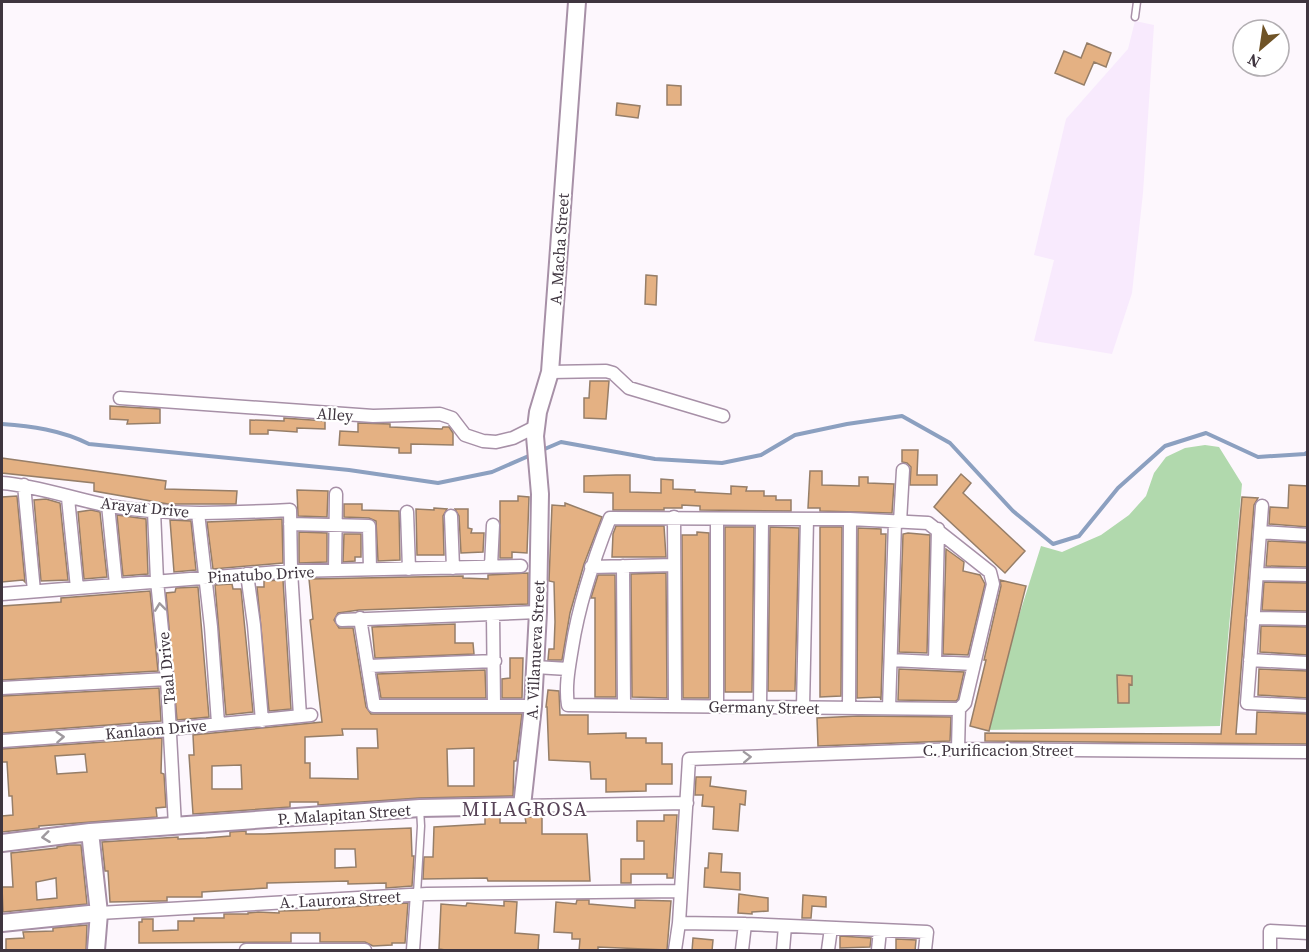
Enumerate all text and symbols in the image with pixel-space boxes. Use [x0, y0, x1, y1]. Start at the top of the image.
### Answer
north arrow [1231, 18, 1291, 78]
text: N [1243, 49, 1264, 74]
street label: A. Macha Street [544, 192, 574, 306]
street label: Alley [316, 402, 355, 426]
street label: Arayat Drive [100, 491, 190, 523]
street label: Pinatubo Drive [207, 560, 315, 588]
street label: A. Villanueva Street [520, 579, 550, 720]
one-way arrow [155, 603, 167, 612]
street label: Taal Drive [152, 631, 180, 705]
street label: Germany Street [708, 695, 820, 719]
street label: Kanlaon Drive [104, 714, 208, 744]
one-way arrow [55, 731, 64, 744]
street label: C. Purificacion Street [923, 739, 1074, 761]
one-way arrow [743, 751, 752, 763]
district label: MILAGROSA [462, 795, 588, 823]
street label: P. Malapitan Street [277, 798, 412, 830]
one-way arrow [41, 830, 51, 843]
street label: A. Laurora Street [279, 885, 402, 913]

